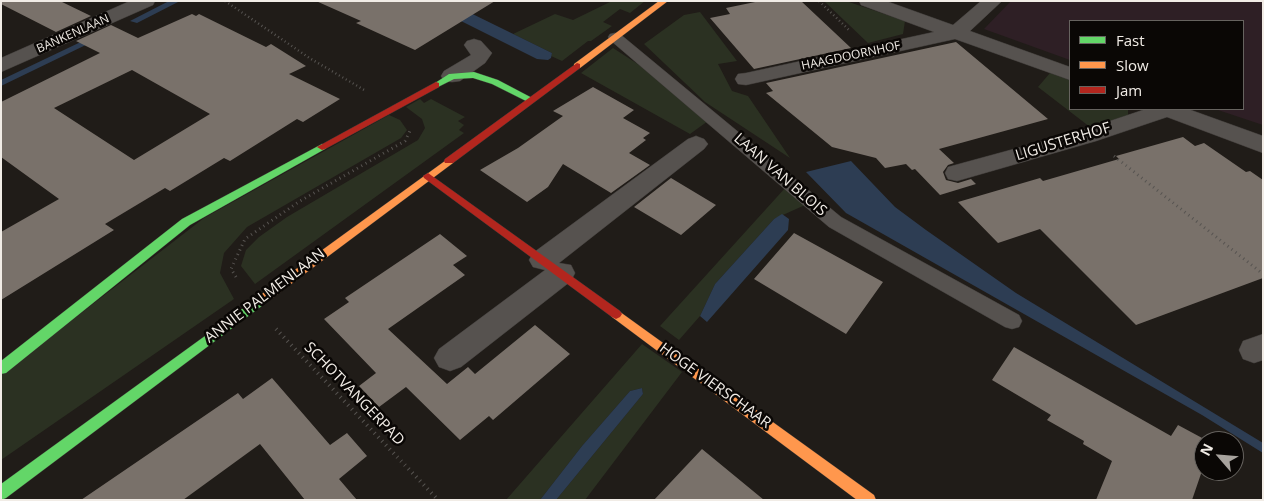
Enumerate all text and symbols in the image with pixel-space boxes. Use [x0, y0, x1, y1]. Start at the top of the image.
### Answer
street label: BANKENLAAN [34, 12, 112, 56]
legend [1069, 20, 1244, 110]
text: Fast [1116, 30, 1145, 50]
street label: HAAGDOORNHOF [800, 38, 902, 74]
text: Slow [1116, 55, 1149, 75]
text: Jam [1116, 80, 1142, 100]
street label: LIGUSTERHOF [1013, 119, 1113, 165]
street label: LAAN VAN BLOIS [730, 130, 830, 220]
street label: ANNIE PALMENLAAN [201, 245, 329, 347]
street label: SCHOTVANGERPAD [300, 339, 408, 449]
street label: HOGE VIERSCHAAR [656, 339, 774, 433]
north arrow [1194, 431, 1244, 481]
text: N [1195, 440, 1217, 459]

